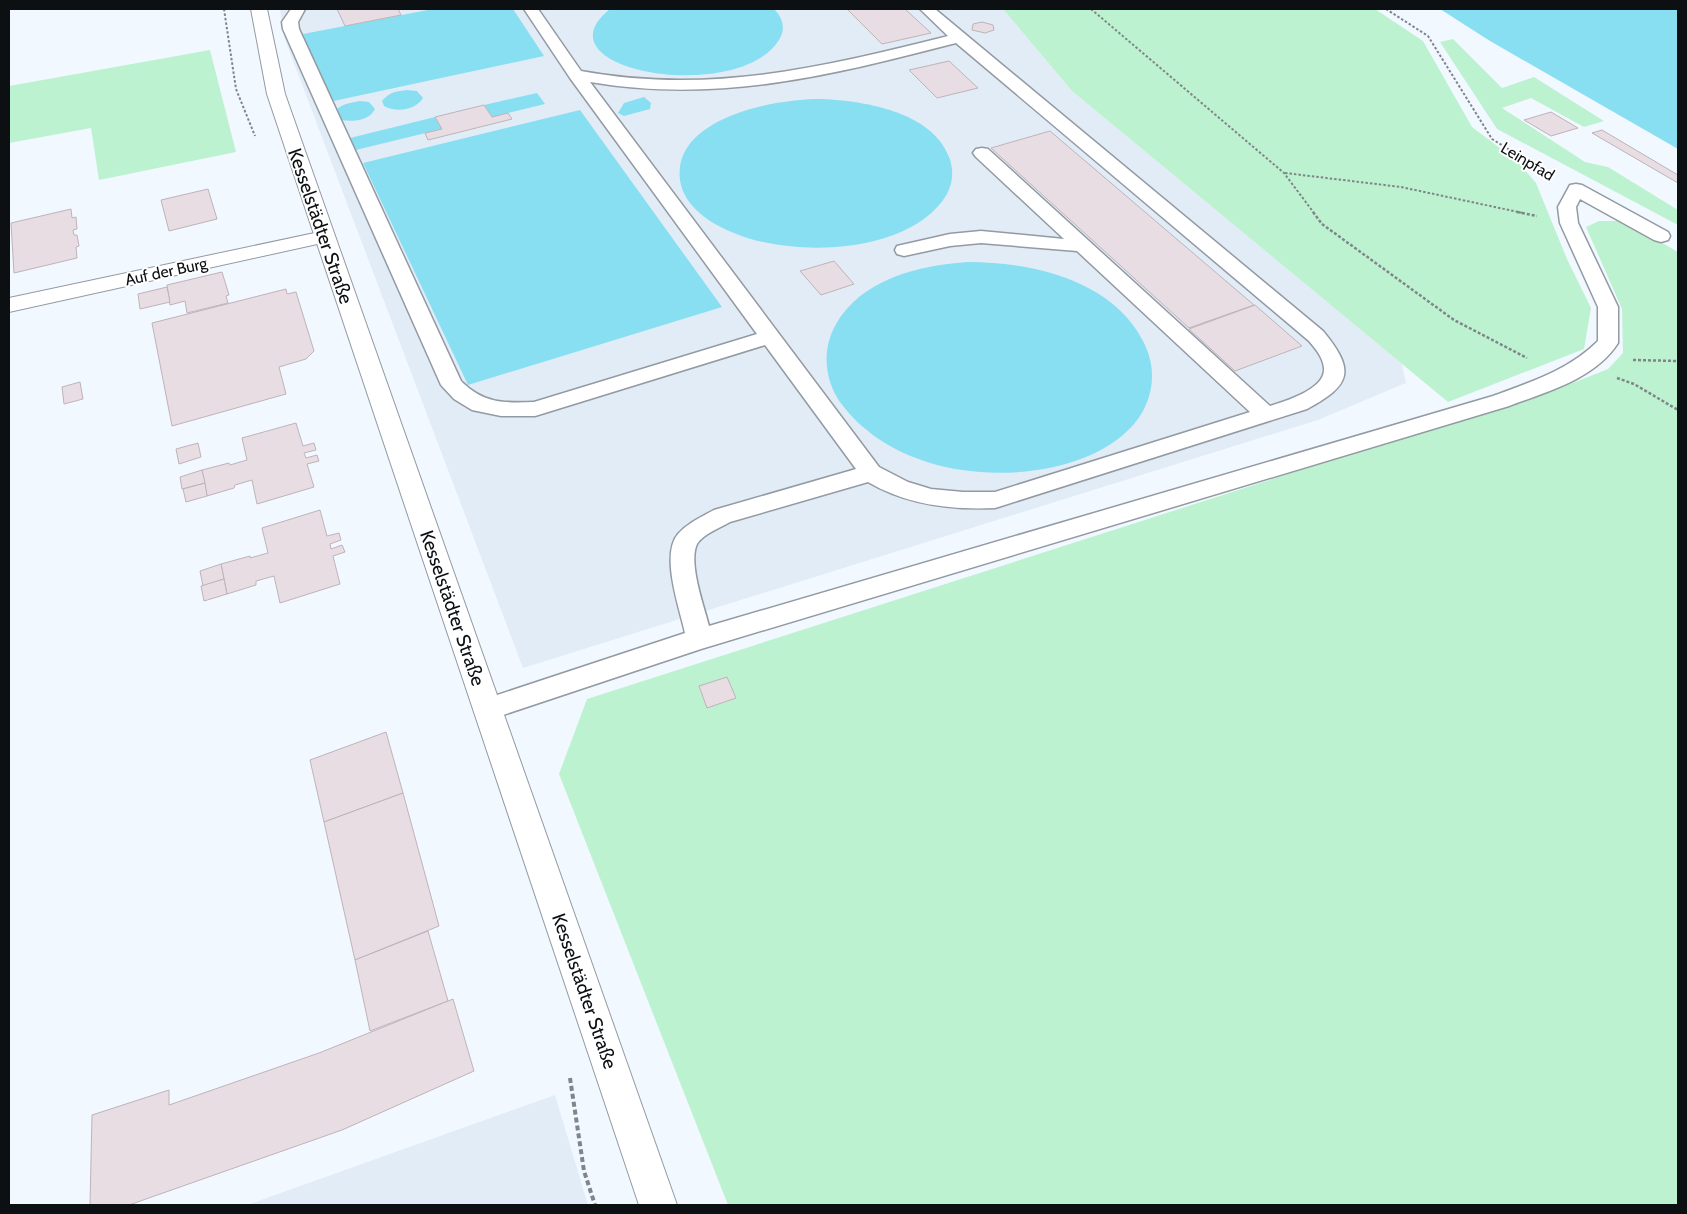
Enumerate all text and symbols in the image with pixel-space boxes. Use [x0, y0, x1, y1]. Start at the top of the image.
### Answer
street label: Leinpfad [1498, 138, 1558, 185]
street label: Kesselstädter Straße [283, 145, 358, 307]
street label: Auf der Burg [123, 253, 210, 289]
street label: Kesselstädter Straße [415, 527, 490, 689]
street label: Kesselstädter Straße [547, 910, 622, 1072]

